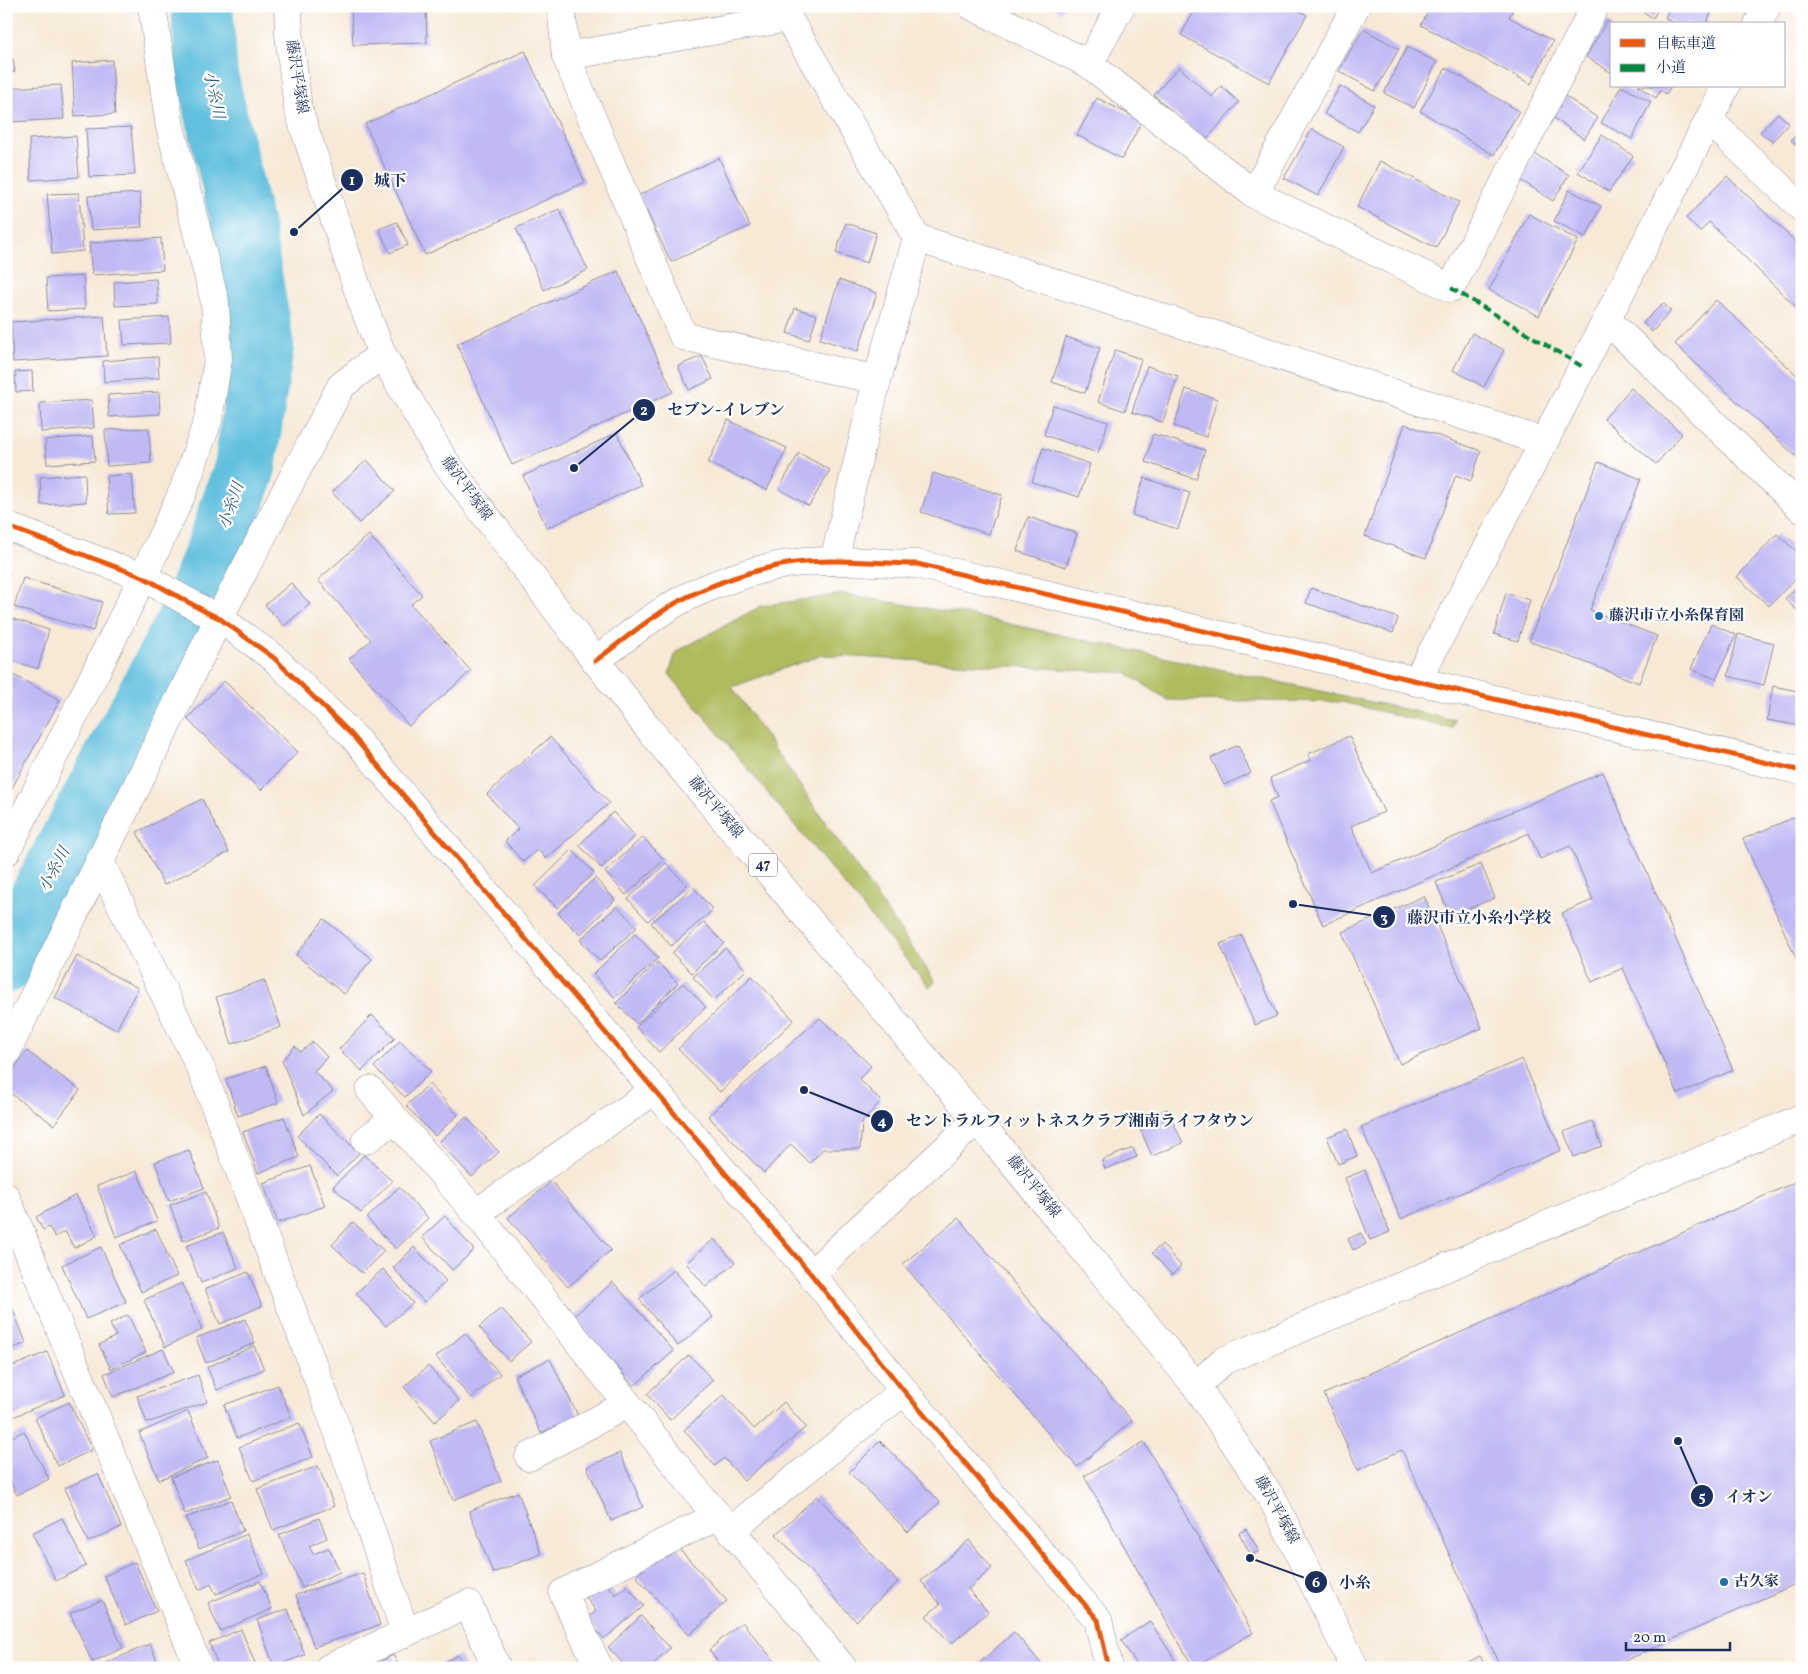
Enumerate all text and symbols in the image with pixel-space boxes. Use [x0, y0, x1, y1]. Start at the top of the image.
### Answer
legend [1610, 22, 1786, 88]
text: 自転車道 [1656, 34, 1716, 55]
street label: 藤沢平塚線 [280, 38, 312, 116]
text: 小道 [1656, 58, 1686, 79]
water label: 小糸川 [197, 69, 229, 123]
callout: 城下 [339, 164, 416, 195]
text: 1 [349, 171, 355, 192]
text: 城下 [374, 171, 406, 193]
callout: セブン-イレブン [631, 394, 795, 425]
text: セブン-イレブン [667, 400, 785, 422]
text: 2 [640, 401, 648, 422]
street label: 藤沢平塚線 [435, 452, 497, 526]
water label: 小糸川 [214, 478, 251, 532]
place label: 藤沢市立小糸保育園 [1609, 606, 1744, 627]
marker: 藤沢市立小糸保育園 [1593, 610, 1605, 622]
street label: 藤沢平塚線 [683, 773, 747, 843]
water label: 小糸川 [34, 842, 77, 896]
road number: 47 [749, 854, 777, 876]
callout: 藤沢市立小糸小学校 [1372, 901, 1561, 932]
text: 3 [1380, 908, 1388, 929]
text: 藤沢市立小糸小学校 [1407, 908, 1552, 930]
callout: セントラルフィットネスクラブ湘南ライフタウン [869, 1105, 1266, 1136]
text: セントラルフィットネスクラブ湘南ライフタウン [906, 1111, 1254, 1133]
text: 4 [877, 1112, 887, 1133]
street label: 藤沢平塚線 [1001, 1151, 1065, 1223]
street label: 藤沢平塚線 [1249, 1472, 1303, 1548]
callout: イオン [1690, 1480, 1783, 1511]
text: 5 [1698, 1487, 1706, 1508]
text: イオン [1725, 1487, 1773, 1509]
callout: 小糸 [1304, 1566, 1381, 1597]
place label: 古久家 [1734, 1572, 1779, 1593]
text: 6 [1312, 1573, 1320, 1594]
text: 小糸 [1339, 1573, 1371, 1595]
marker: 古久家 [1718, 1576, 1730, 1588]
scale bar [1626, 1619, 1729, 1651]
text: 20 m [1633, 1628, 1666, 1649]

